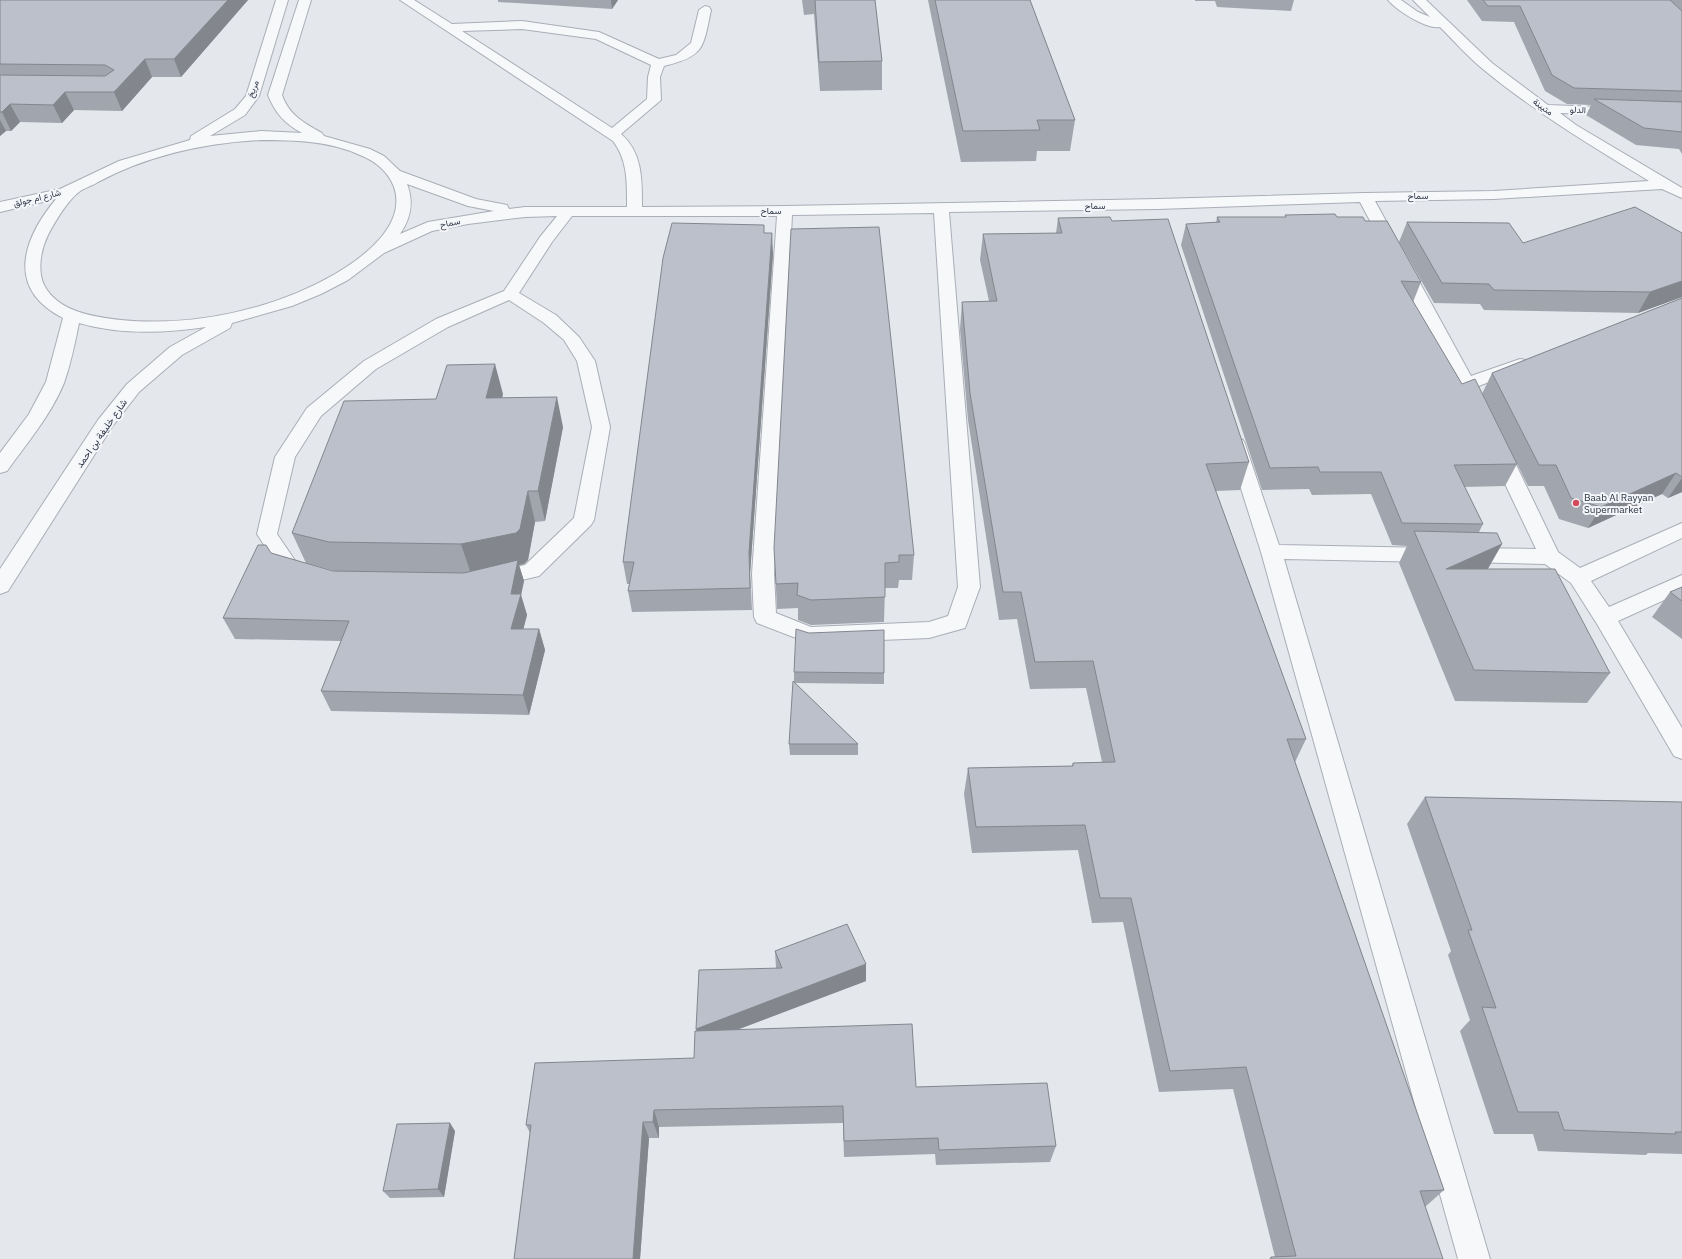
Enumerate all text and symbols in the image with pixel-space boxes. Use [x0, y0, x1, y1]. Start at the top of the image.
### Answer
street label: مريخ [244, 78, 262, 99]
street label: متيبنة [1531, 96, 1556, 118]
street label: الدلو [1570, 104, 1586, 116]
street label: شارع ام جولق [12, 186, 62, 210]
street label: سماح [1408, 190, 1428, 202]
street label: سماح [1085, 200, 1105, 212]
street label: سماح [761, 205, 781, 217]
street label: سماح [439, 215, 461, 231]
street label: شارع خليفة بن احمد [73, 396, 130, 470]
place label: Baab Al Rayyan Supermarket [1584, 491, 1653, 516]
marker: Baab Al Rayyan Supermarket [1571, 498, 1581, 508]

